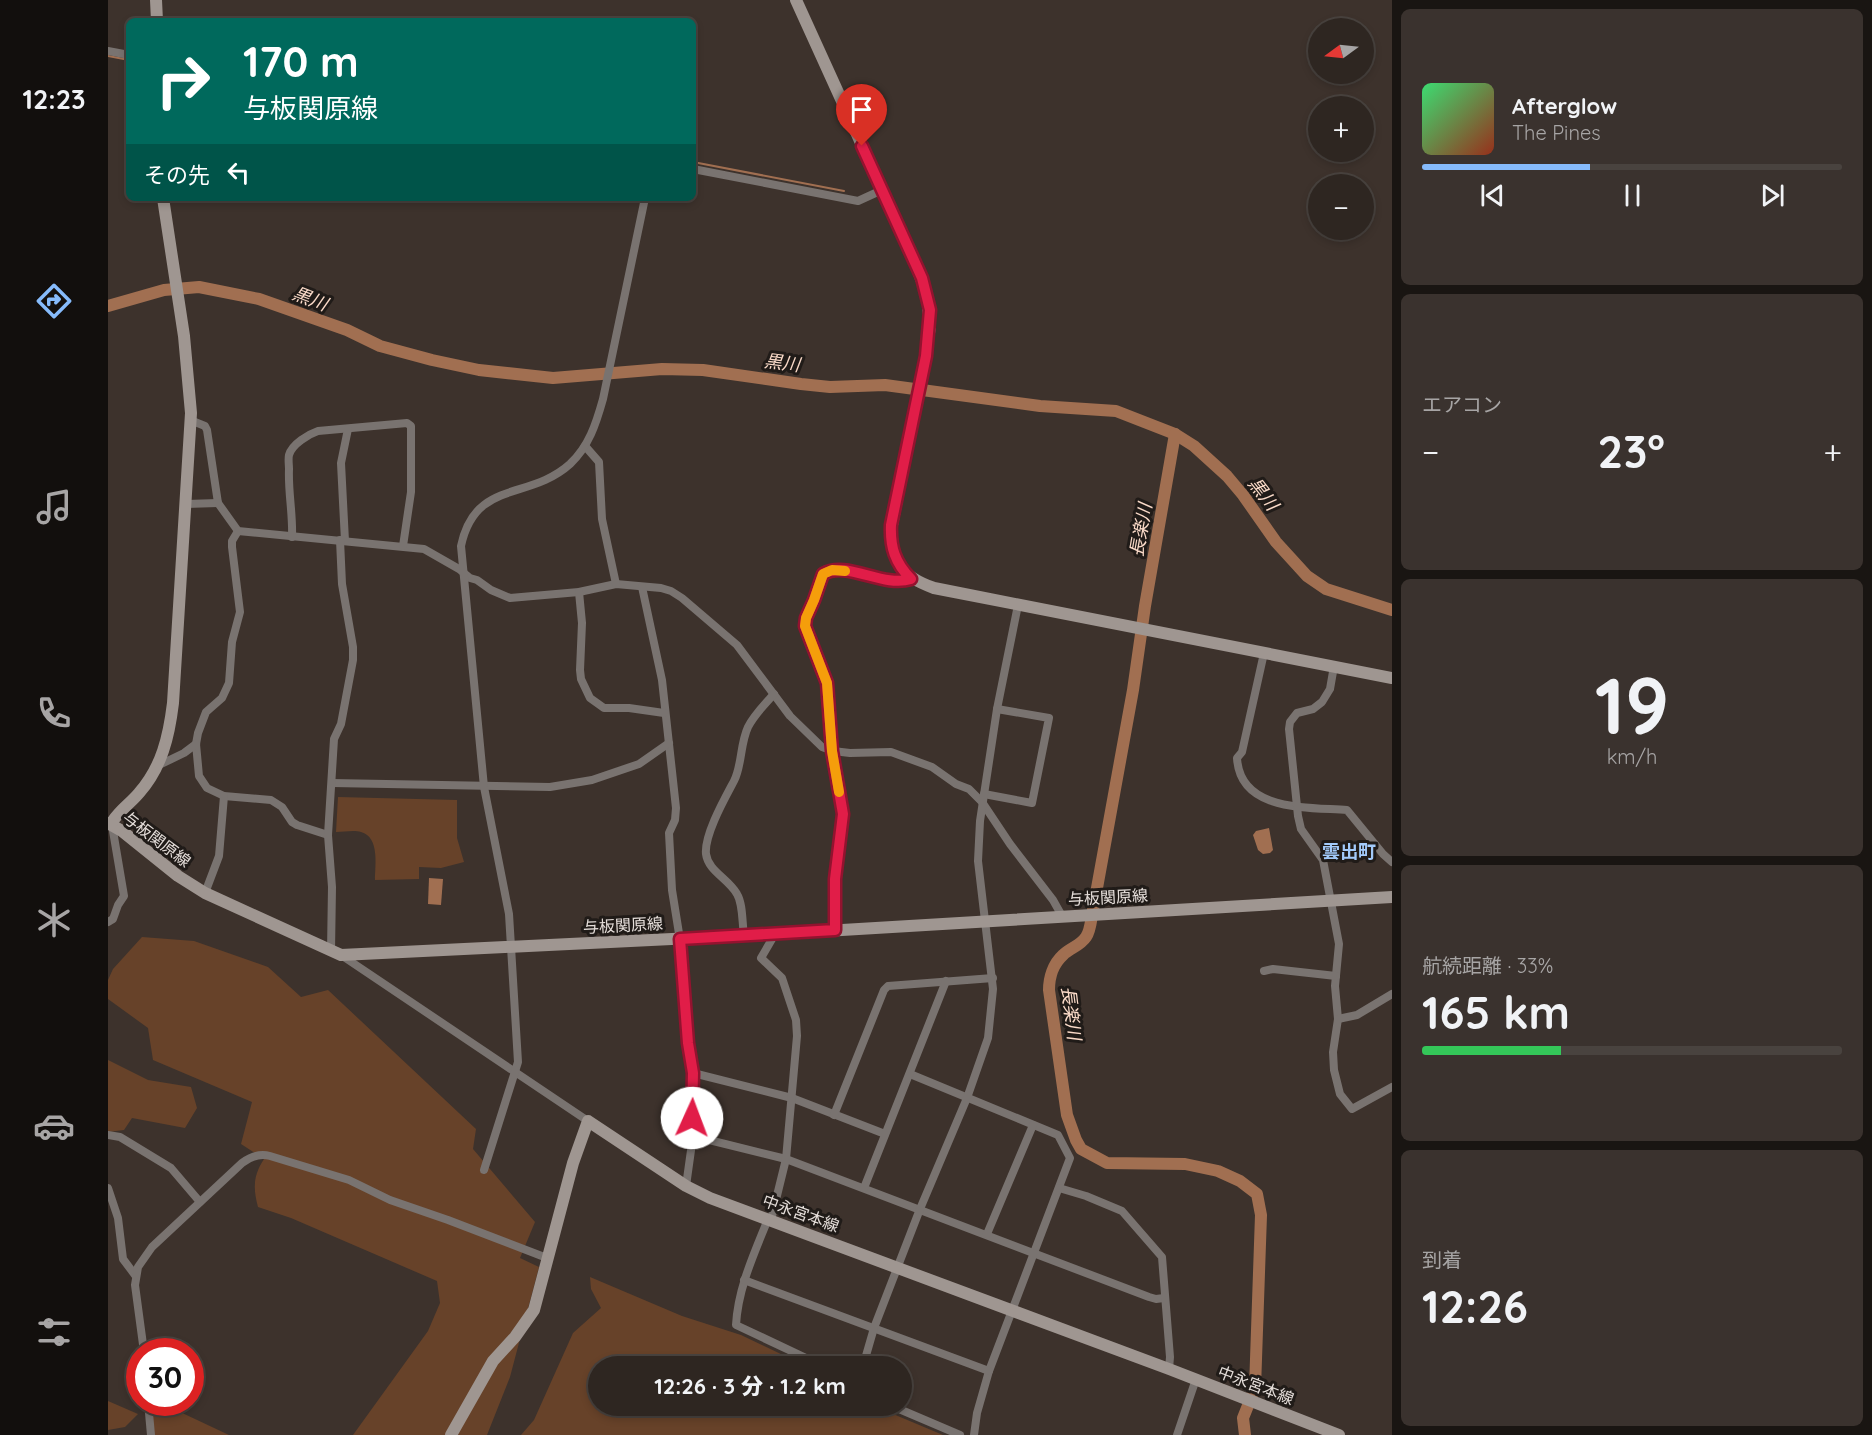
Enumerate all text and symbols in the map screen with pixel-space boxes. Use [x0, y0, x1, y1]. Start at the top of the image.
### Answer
north arrow [1308, 18, 1374, 84]
map controls [1308, 18, 1374, 240]
text: 170 m [243, 35, 359, 88]
icon: right [144, 42, 222, 120]
text: 12:23 [22, 82, 86, 116]
pin [836, 84, 887, 146]
text: 与板関原線 [243, 91, 378, 125]
text: Afterglow [1512, 92, 1617, 120]
icon: arrive [845, 93, 878, 126]
button: + [1308, 96, 1374, 162]
text: The Pines [1512, 120, 1601, 145]
icon: left [222, 156, 255, 189]
text: その先 [144, 161, 210, 189]
button: − [1308, 174, 1374, 240]
icon: previous [1476, 179, 1509, 212]
icon: pause [1616, 179, 1649, 212]
icon: next [1756, 179, 1789, 212]
icon: directions [33, 280, 75, 322]
water label: 黒川 [289, 281, 333, 316]
water label: 黒川 [763, 349, 803, 376]
text: エアコン [1422, 392, 1502, 417]
text: 23° [1598, 423, 1665, 479]
text: − [1422, 431, 1439, 472]
text: + [1823, 431, 1842, 472]
water label: 黒川 [1243, 472, 1285, 517]
icon: music [33, 486, 75, 528]
water label: 長楽川 [1124, 499, 1157, 558]
text: 19 [1595, 656, 1669, 754]
icon: phone [33, 692, 75, 734]
text: km/h [1607, 744, 1657, 769]
street label: 与板関原線 [119, 807, 195, 871]
district label: 雲出町 [1322, 840, 1376, 863]
street label: 与板関原線 [1068, 885, 1148, 909]
icon: climate [33, 899, 75, 941]
street label: 与板関原線 [583, 913, 663, 937]
text: 航続距離 · 33% [1422, 953, 1553, 978]
text: 165 km [1422, 984, 1570, 1040]
water label: 長楽川 [1057, 985, 1086, 1043]
position arrow [660, 1086, 724, 1150]
icon: car [33, 1105, 75, 1147]
street label: 中永宮本線 [760, 1190, 842, 1236]
text: 到着 [1422, 1247, 1462, 1272]
text: 12:26 [1422, 1278, 1528, 1334]
icon: filters [33, 1311, 75, 1353]
speed limit sign: 30 [126, 1338, 204, 1416]
street label: 中永宮本線 [1215, 1361, 1297, 1409]
text: 12:26 · 3 分 · 1.2 km [654, 1372, 846, 1400]

